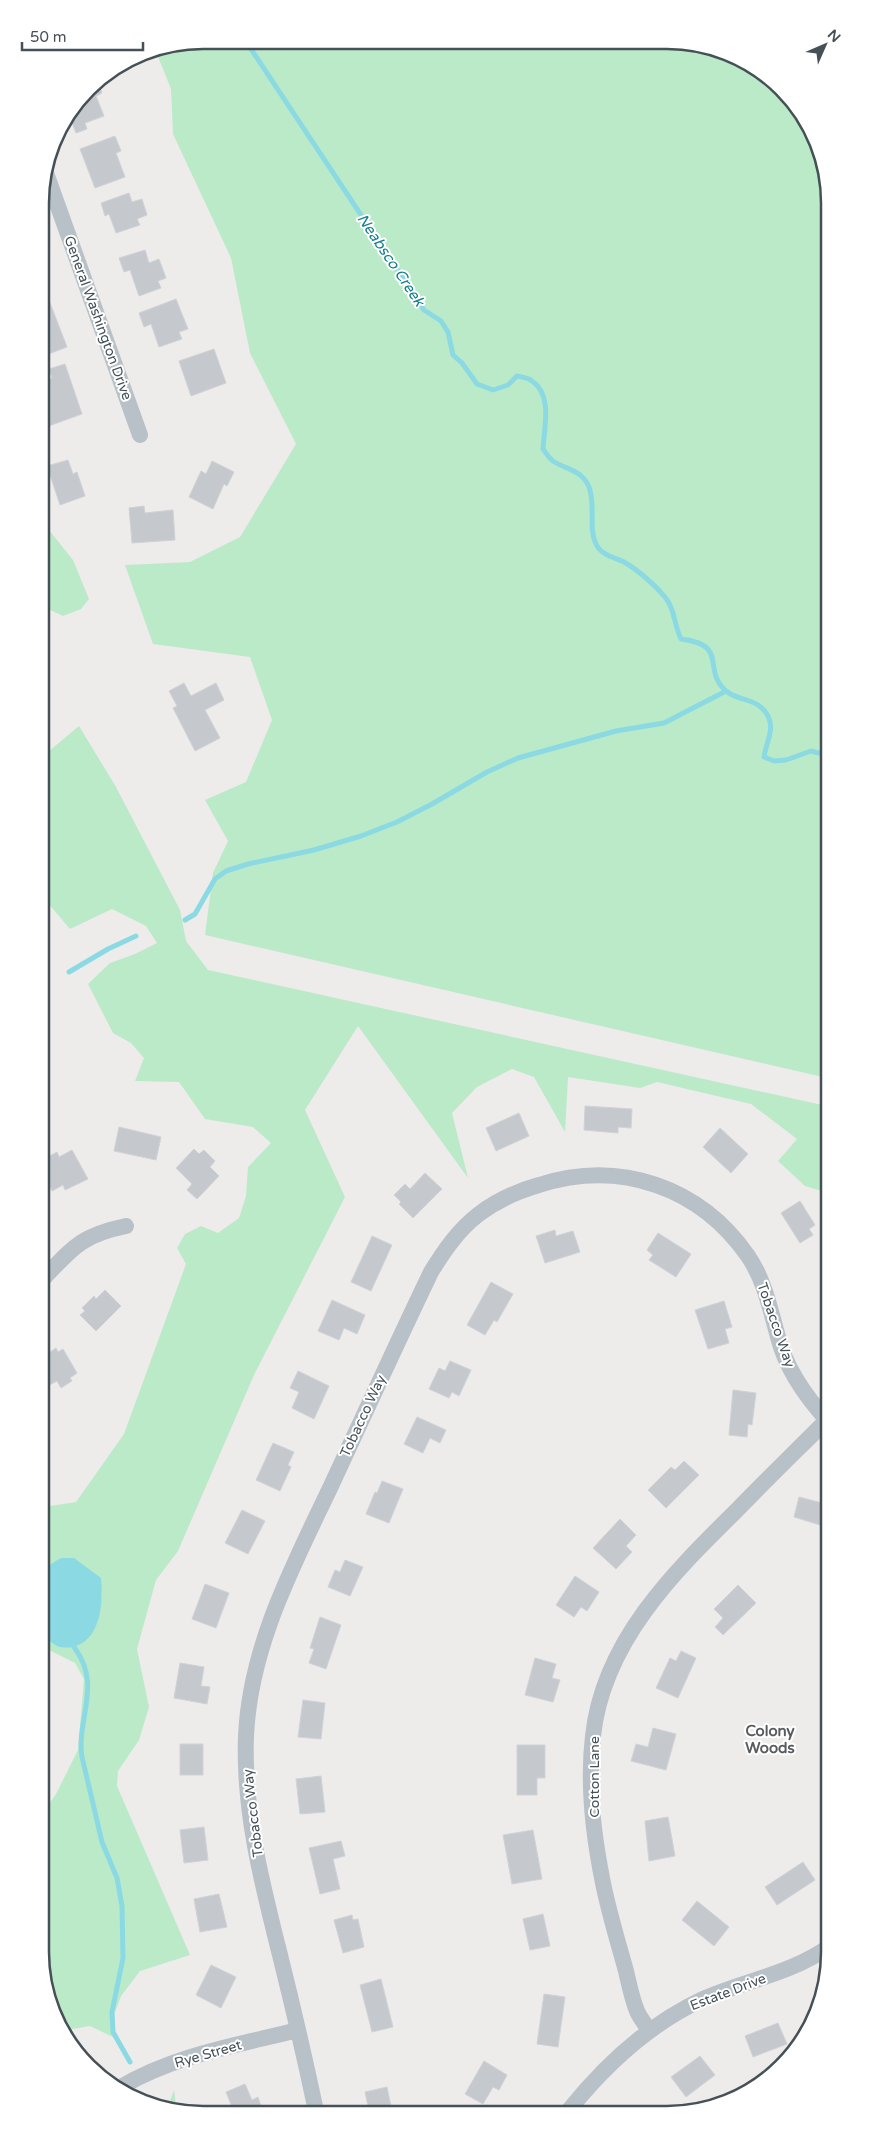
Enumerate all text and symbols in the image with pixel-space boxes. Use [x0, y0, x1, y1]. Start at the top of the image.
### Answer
scale bar [22, 20, 144, 52]
north arrow [800, 20, 850, 70]
text: N [824, 26, 844, 46]
text: 50 m [30, 28, 67, 46]
water label: Neabsco Creek [354, 210, 430, 311]
street label: General Washington Drive [60, 234, 136, 402]
street label: Tobacco Way [754, 1280, 799, 1370]
street label: Tobacco Way [337, 1372, 390, 1460]
district label: Colony Woods [745, 1722, 795, 1757]
street label: Cotton Lane [586, 1736, 603, 1818]
street label: Tobacco Way [239, 1767, 267, 1858]
street label: Estate Drive [688, 1970, 768, 2014]
street label: Rye Street [173, 2036, 244, 2072]

